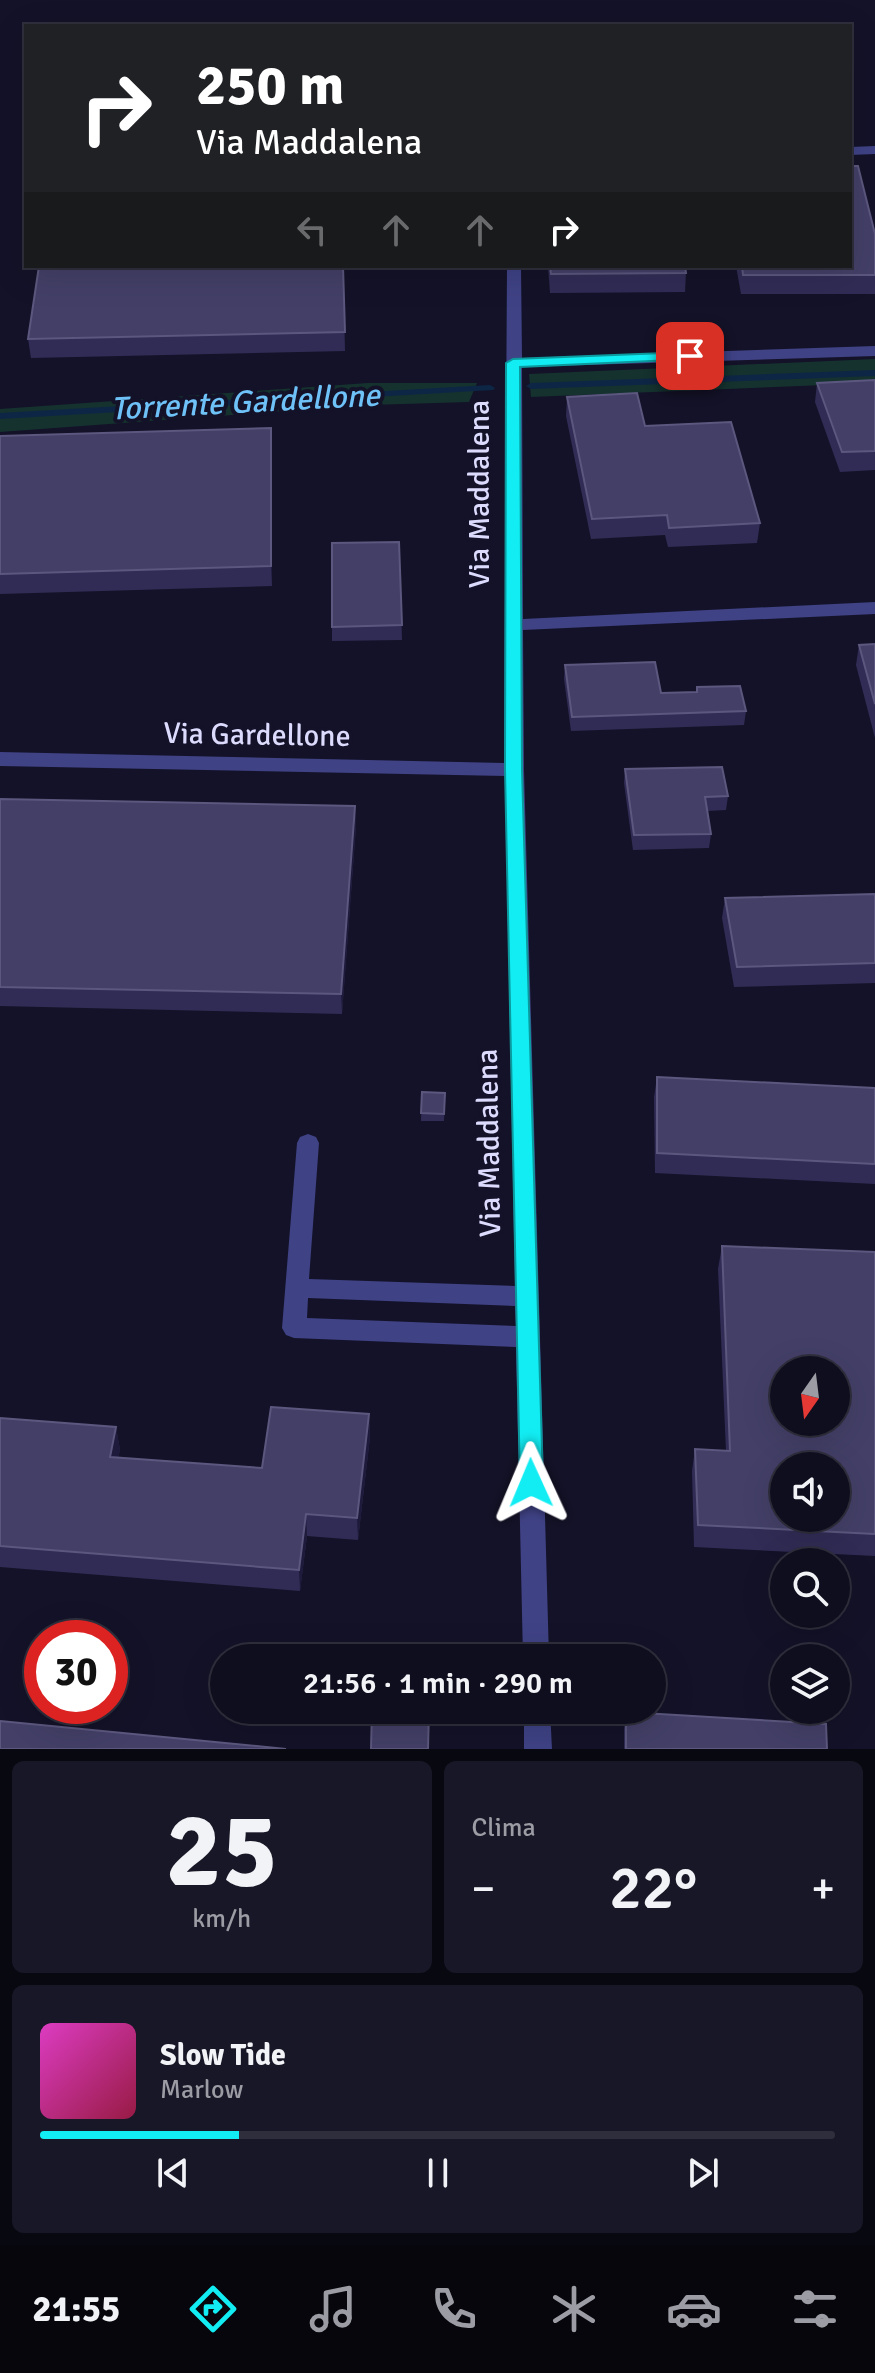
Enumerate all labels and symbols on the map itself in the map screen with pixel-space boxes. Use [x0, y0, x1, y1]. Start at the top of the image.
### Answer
pin [656, 322, 724, 390]
water label: Torrente Gardellone [109, 375, 383, 429]
street label: Via Maddalena [461, 400, 498, 588]
street label: Via Gardellone [163, 715, 351, 755]
street label: Via Maddalena [469, 1048, 509, 1238]
north arrow [770, 1356, 850, 1436]
position arrow [489, 1441, 573, 1525]
speed limit sign: 30 [24, 1620, 128, 1724]

